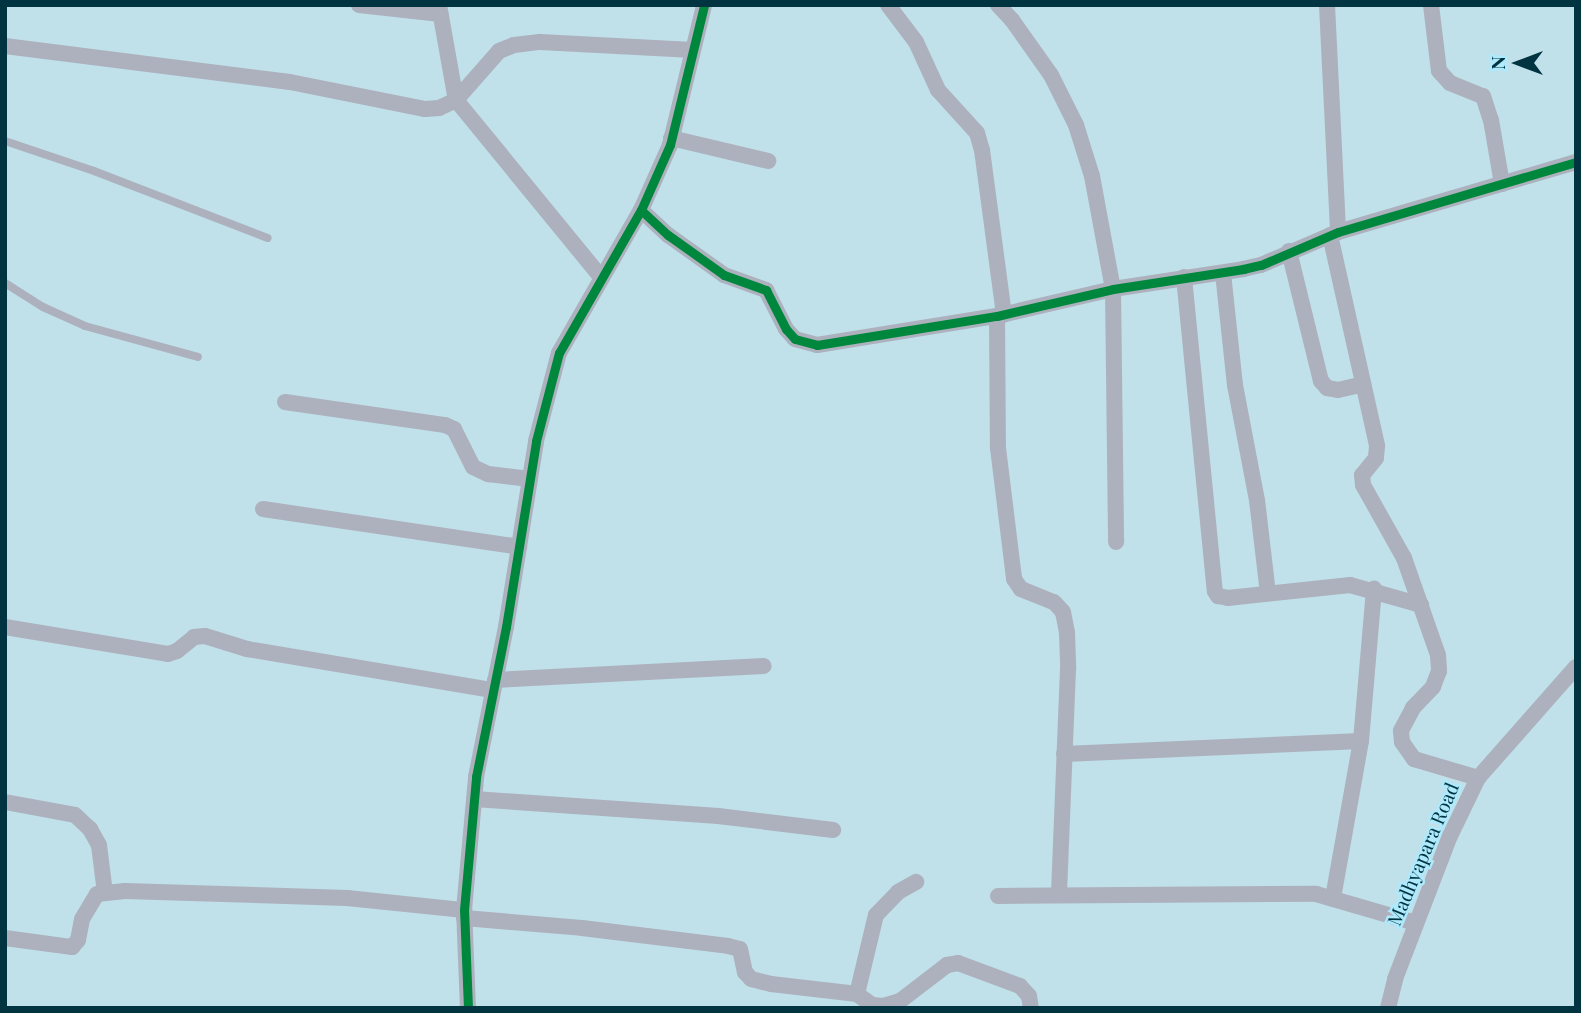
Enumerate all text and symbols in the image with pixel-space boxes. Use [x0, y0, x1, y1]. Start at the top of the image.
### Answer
north arrow [1483, 28, 1553, 98]
text: N [1484, 56, 1510, 70]
street label: Madhyapara Road [1383, 779, 1463, 929]

